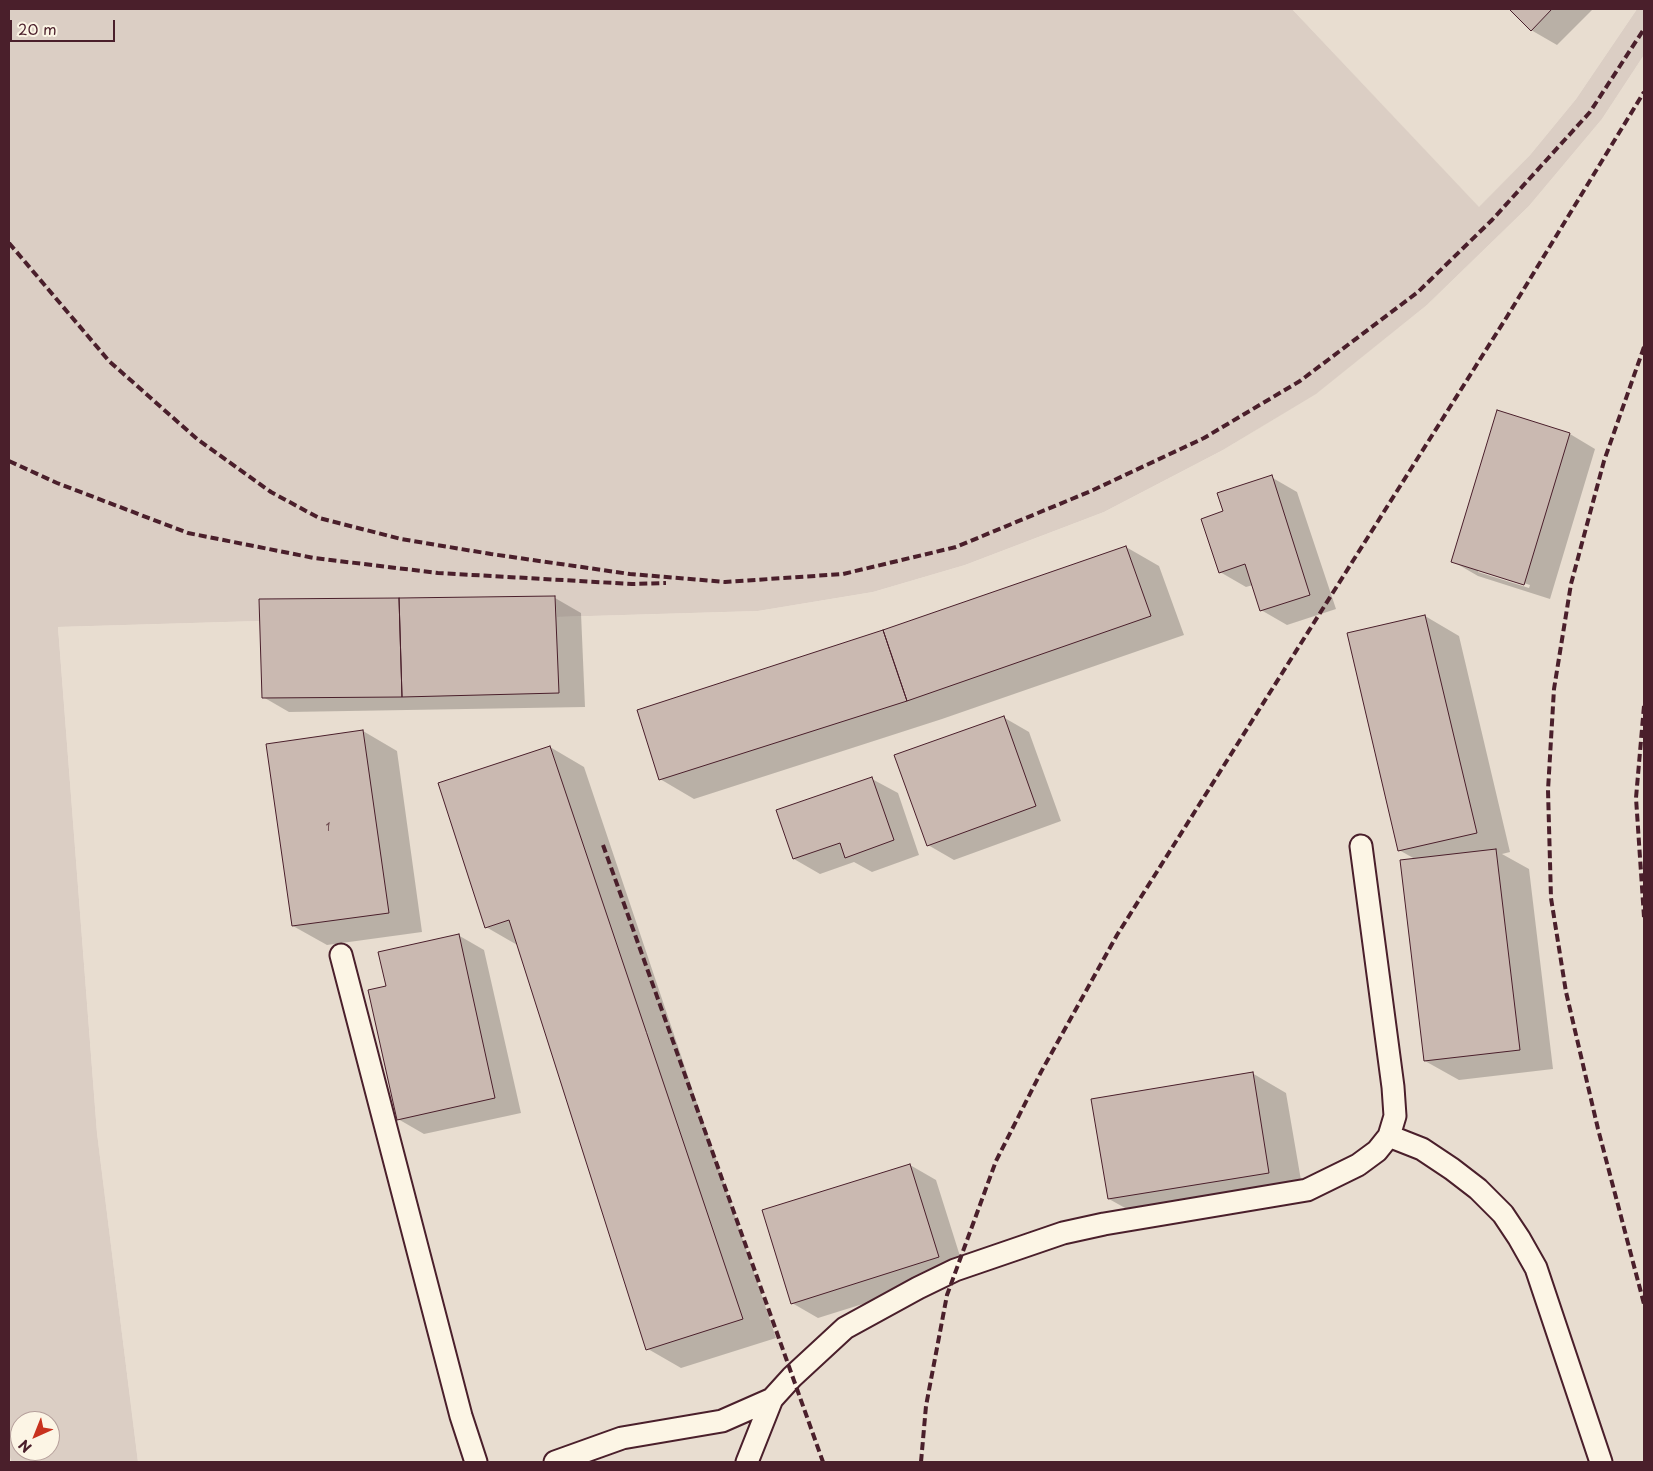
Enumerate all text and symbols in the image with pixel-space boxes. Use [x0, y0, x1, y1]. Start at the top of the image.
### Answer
scale bar [12, 10, 118, 42]
text: 20 m [18, 17, 57, 40]
house number: 1 [326, 822, 330, 834]
north arrow [10, 1411, 60, 1461]
text: N [14, 1435, 36, 1458]

